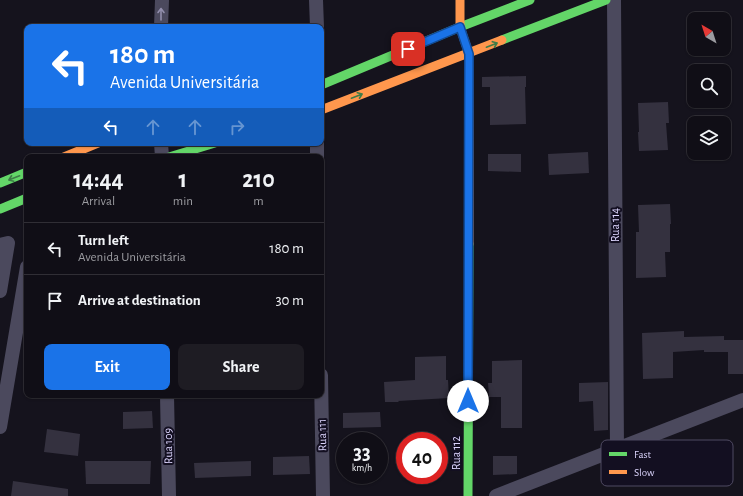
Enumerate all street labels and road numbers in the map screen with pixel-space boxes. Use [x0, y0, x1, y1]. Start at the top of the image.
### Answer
street label: Rua 114 [609, 208, 621, 242]
street label: Rua 111 [316, 419, 328, 451]
street label: Rua 109 [162, 427, 174, 464]
street label: Rua 112 [450, 436, 462, 470]

